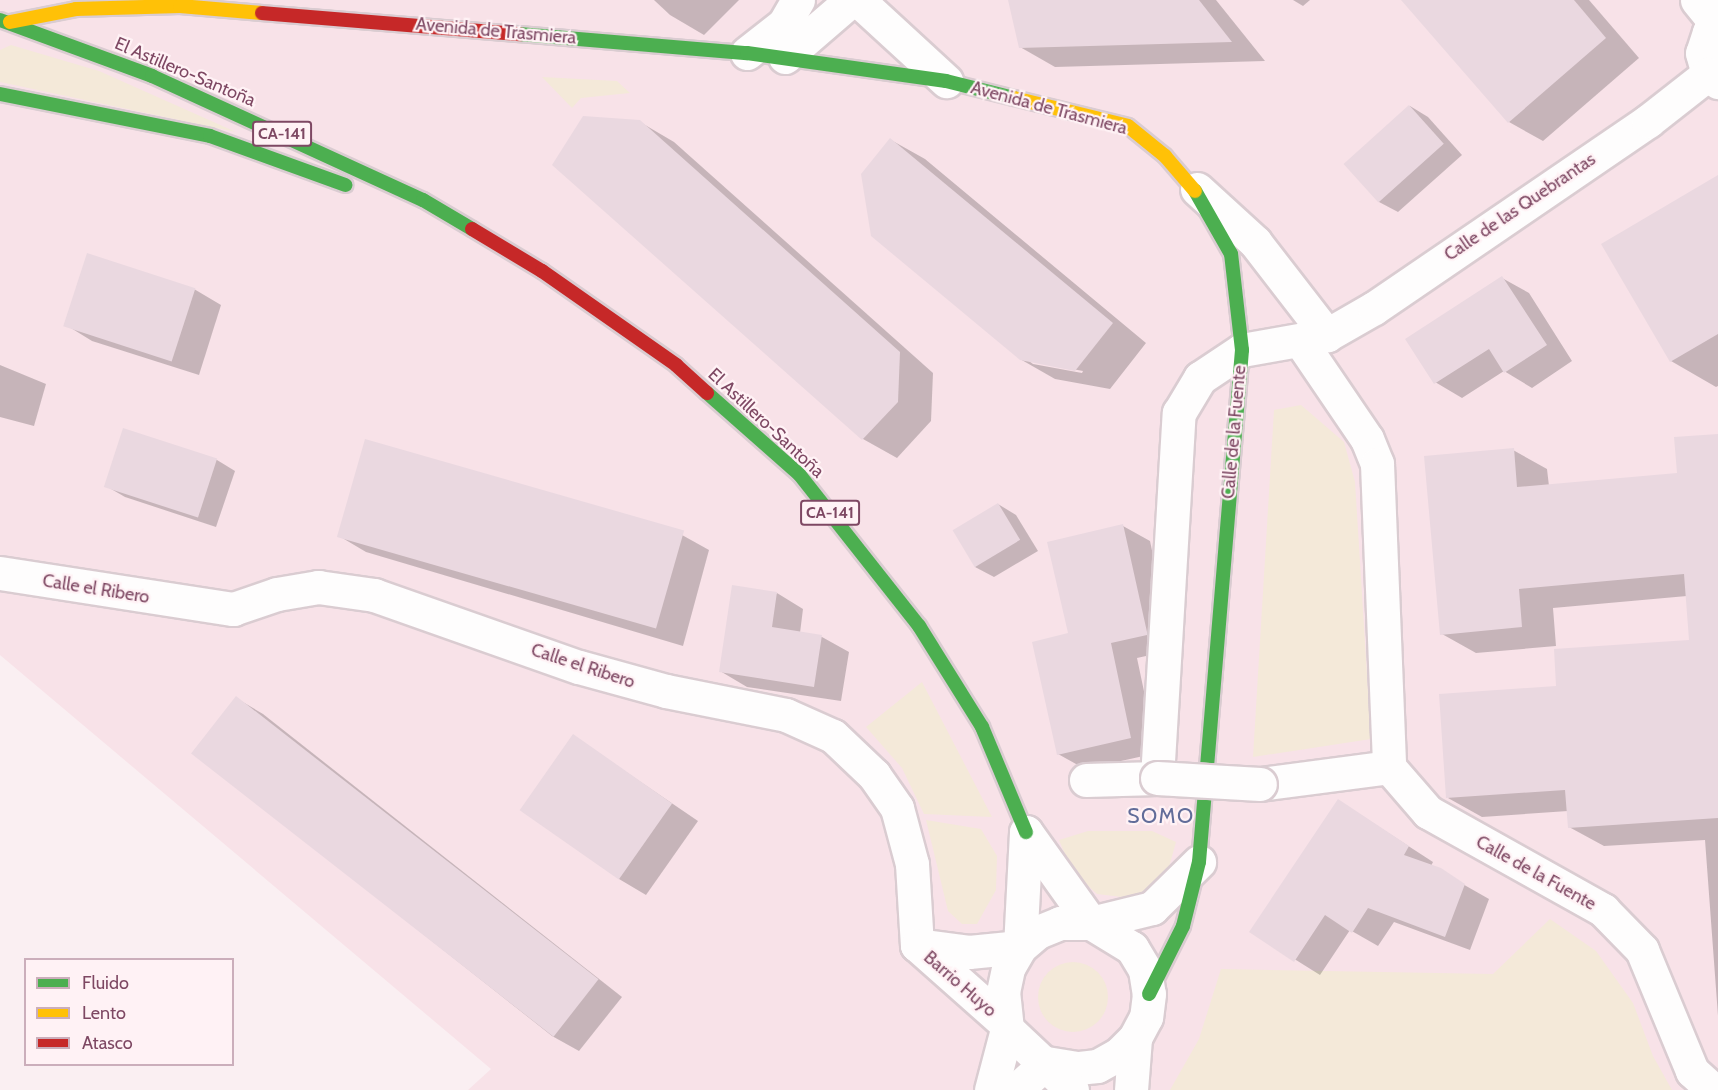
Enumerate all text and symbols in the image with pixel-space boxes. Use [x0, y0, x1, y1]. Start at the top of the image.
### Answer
street label: Avenida de Trasmiera [415, 13, 577, 49]
street label: El Astillero-Santoña [111, 33, 259, 111]
street label: Avenida de Trasmiera [969, 77, 1129, 139]
road number: CA-141 [252, 121, 312, 147]
street label: Calle de las Quebrantas [1440, 148, 1600, 266]
street label: El Astillero-Santoña [704, 364, 828, 482]
street label: Calle de la Fuente [1217, 364, 1251, 500]
road number: CA-141 [800, 500, 860, 526]
street label: Calle el Ribero [41, 570, 151, 608]
street label: Calle el Ribero [528, 639, 638, 693]
district label: SOMO [1127, 803, 1195, 829]
street label: Calle de la Fuente [1472, 831, 1600, 915]
street label: Barrio Huyo [919, 947, 1001, 1021]
legend [24, 958, 234, 1066]
text: Fluido [82, 972, 129, 994]
text: Lento [82, 1002, 126, 1024]
text: Atasco [82, 1032, 133, 1054]

